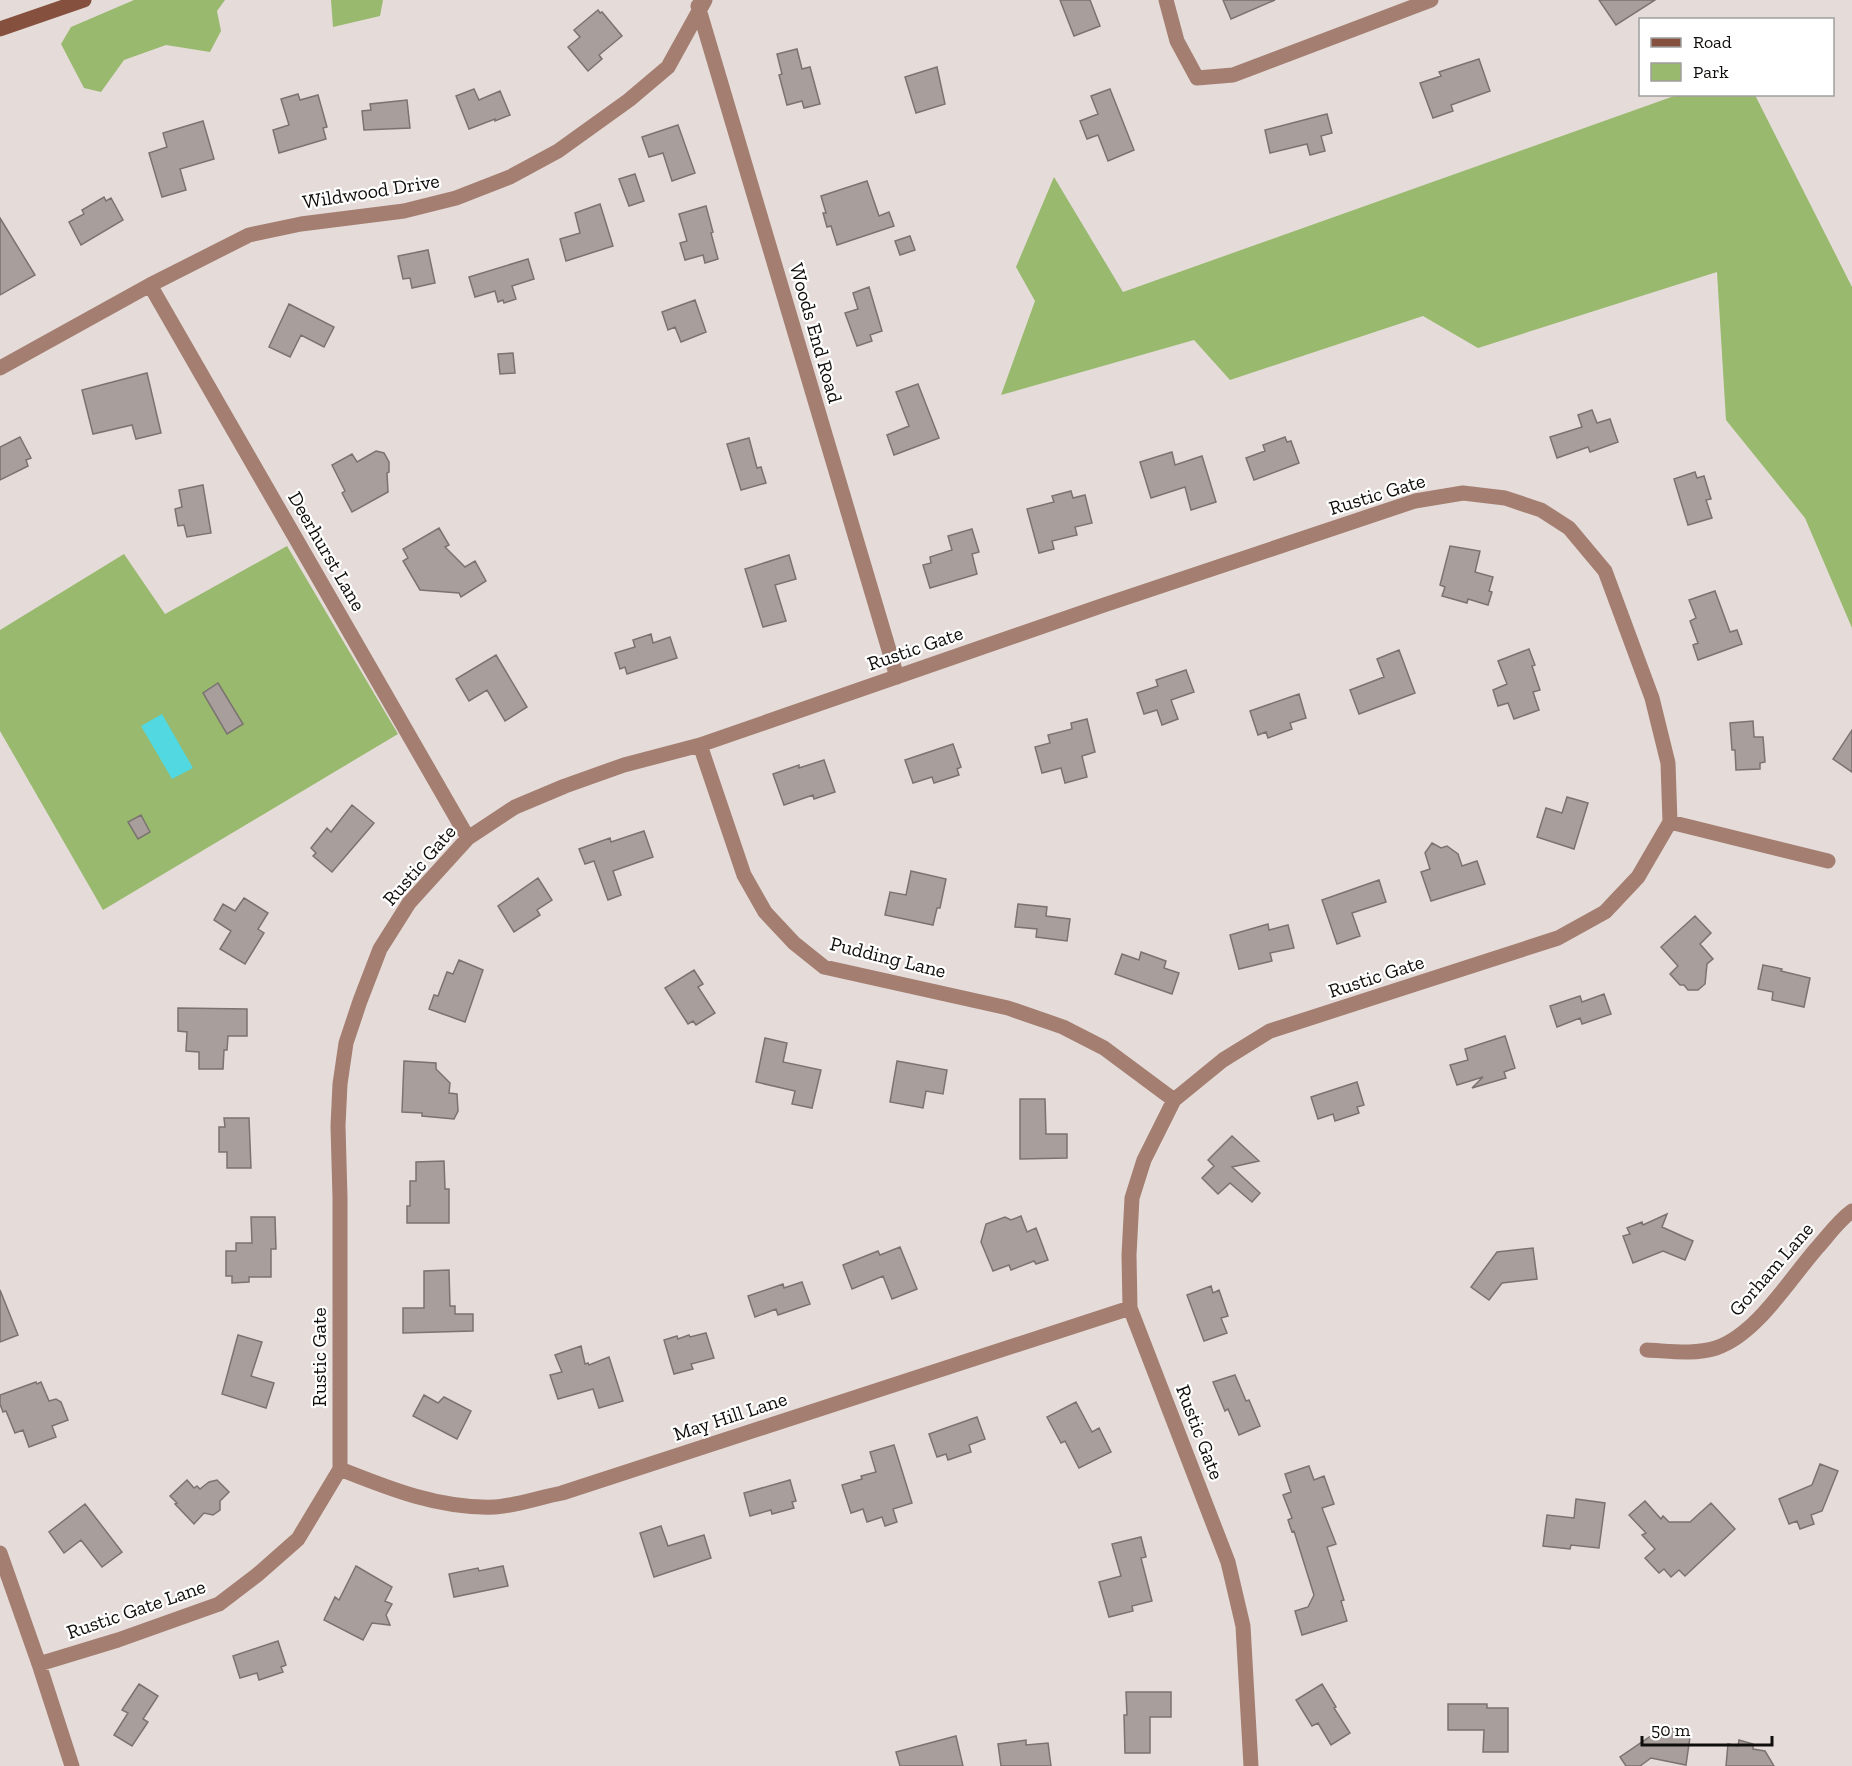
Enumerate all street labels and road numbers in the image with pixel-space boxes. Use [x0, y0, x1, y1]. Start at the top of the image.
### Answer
street label: Wildwood Drive [301, 168, 441, 214]
street label: Woods End Road [785, 260, 847, 406]
street label: Rustic Gate [1326, 468, 1428, 520]
street label: Deerhurst Lane [283, 487, 371, 615]
street label: Rustic Gate [864, 620, 966, 676]
street label: Rustic Gate [377, 820, 461, 910]
street label: Pudding Lane [828, 931, 948, 983]
street label: Rustic Gate [1325, 949, 1427, 1003]
street label: Gorham Lane [1724, 1217, 1818, 1321]
street label: Rustic Gate [307, 1307, 331, 1407]
street label: Rustic Gate [1171, 1381, 1229, 1483]
street label: May Hill Lane [670, 1386, 790, 1446]
street label: Rustic Gate Lane [63, 1574, 209, 1644]

